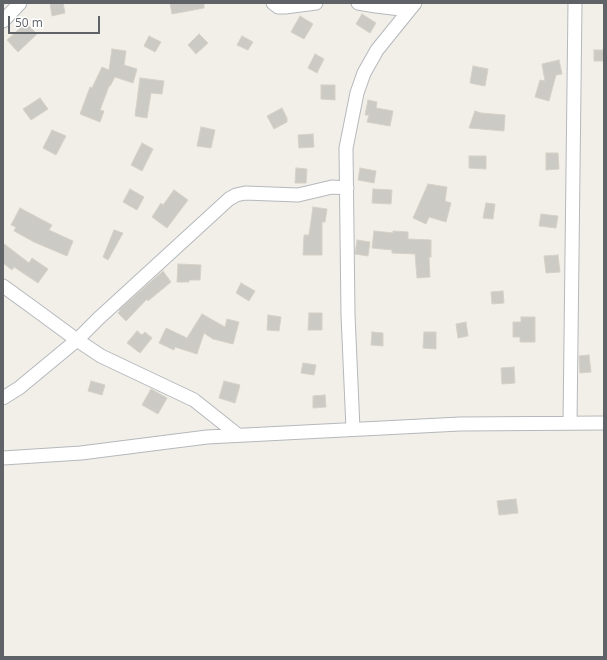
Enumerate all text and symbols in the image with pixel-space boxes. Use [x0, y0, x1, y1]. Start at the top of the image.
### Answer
scale bar [10, 8, 102, 34]
text: 50 m [15, 14, 43, 31]

